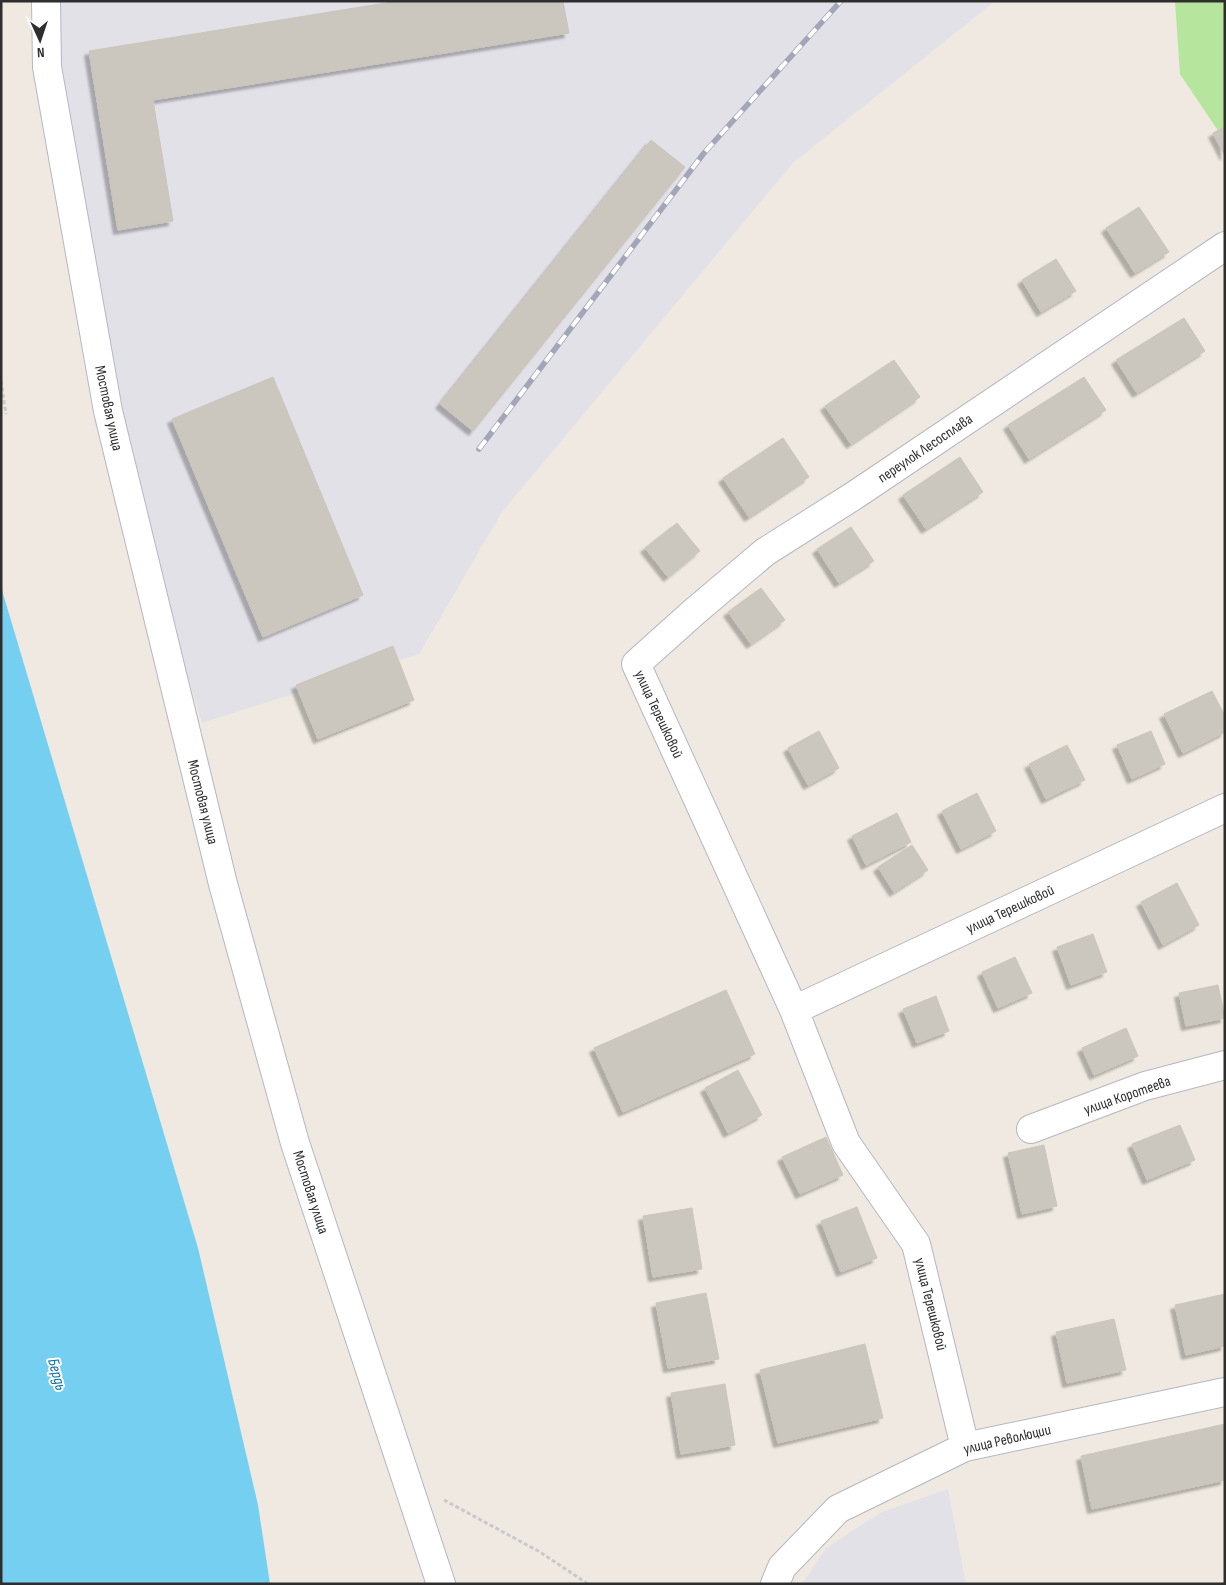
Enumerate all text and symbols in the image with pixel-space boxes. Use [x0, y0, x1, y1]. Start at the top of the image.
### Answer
north arrow [15, 15, 65, 65]
text: N [36, 44, 45, 61]
street label: Мостовая улица [90, 364, 127, 453]
street label: переулок Лесосплава [874, 410, 976, 487]
street label: улица Терешковой [630, 667, 687, 761]
street label: Мостовая улица [183, 758, 222, 847]
street label: улица Терешковой [963, 881, 1057, 938]
street label: улица Коротеева [1081, 1072, 1173, 1119]
street label: Мостовая улица [288, 1148, 333, 1236]
street label: улица Терешковой [910, 1256, 951, 1353]
water label: Бердь [43, 1356, 70, 1392]
street label: улица Революции [962, 1420, 1053, 1459]

